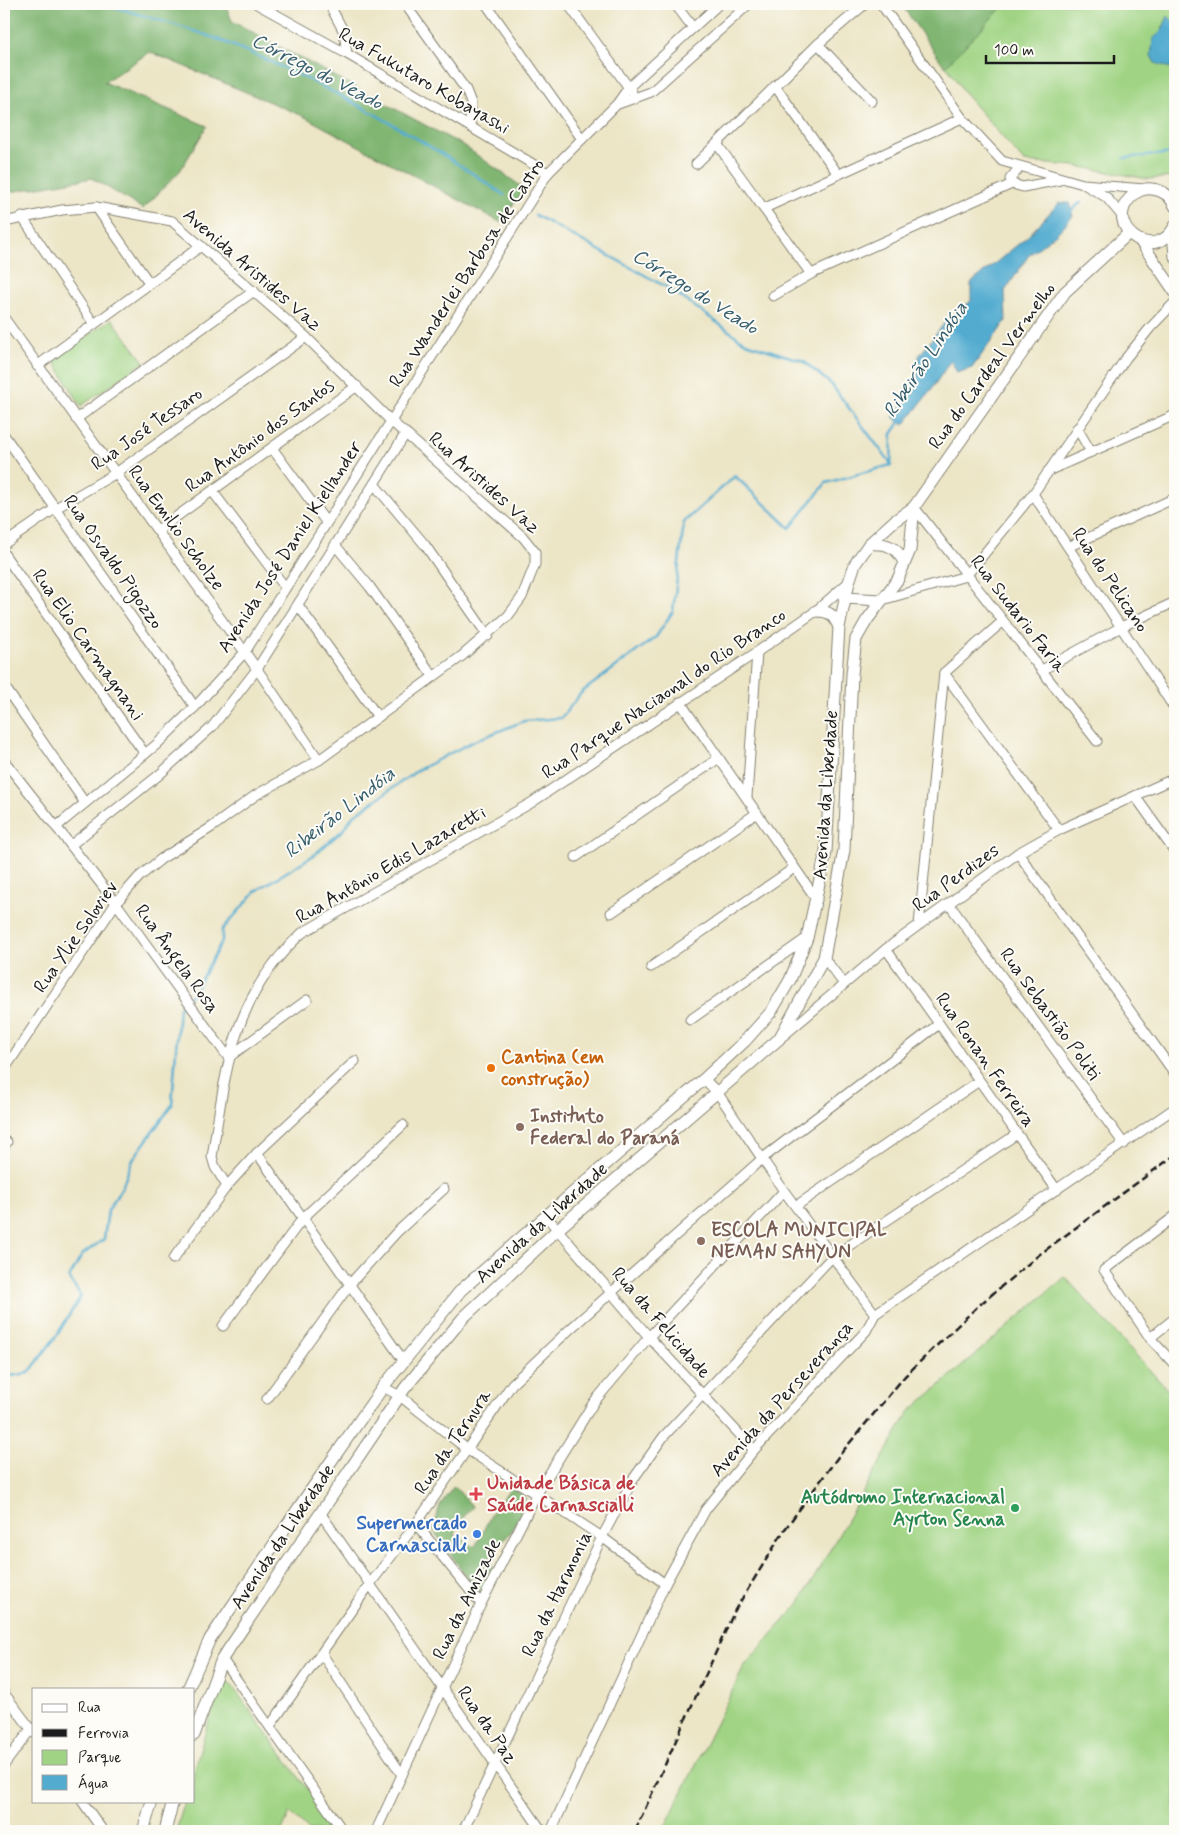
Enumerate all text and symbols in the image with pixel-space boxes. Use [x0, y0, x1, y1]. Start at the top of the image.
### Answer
street label: Rua Fukutaro Kobayashi [334, 22, 514, 140]
water label: Córrego do Veado [246, 27, 388, 119]
scale bar [986, 32, 1114, 64]
text: 100 m [994, 41, 1034, 61]
street label: Rua Wanderlei Barbosa de Castro [383, 154, 551, 392]
street label: Avenida Aristides Vaz [177, 203, 327, 337]
water label: Córrego do Veado [626, 243, 764, 344]
street label: Rua do Cardeal Vermelho [923, 277, 1061, 455]
water label: Ribeirão Lindóia [877, 297, 975, 423]
street label: Rua Antônio dos Santos [180, 373, 340, 499]
street label: Rua José Tessaro [86, 381, 208, 477]
street label: Rua Aristides Vaz [423, 426, 545, 540]
street label: Avenida José Daniel Kiellander [212, 436, 368, 658]
street label: Rua Emilio Scholze [122, 460, 230, 596]
street label: Rua Osvaldo Pigozzo [56, 490, 169, 635]
street label: Rua do Pelicano [1066, 523, 1154, 637]
street label: Rua Sudario Faria [964, 550, 1072, 678]
street label: Rua Elio Carmagnani [25, 564, 150, 726]
street label: Rua Parque Naciaonal do Rio Branco [537, 603, 791, 785]
street label: Avenida da Liberdade [808, 709, 844, 881]
water label: Ribeirão Lindóia [279, 761, 401, 865]
street label: Rua Antônio Edis Lazaretti [291, 800, 491, 930]
street label: Rua Perdizes [907, 838, 1005, 918]
street label: Rua Ylie Soloviev [28, 876, 124, 998]
street label: Rua Ângela Rosa [126, 899, 225, 1020]
street label: Rua Sebastião Politi [994, 943, 1106, 1085]
street label: Rua Ronan Ferreira [929, 988, 1041, 1132]
place label: Cantina (em construção) [501, 1045, 604, 1092]
marker: Cantina (em construção) [485, 1062, 497, 1074]
place label: Instituto Federal do Paraná [530, 1104, 680, 1151]
marker: Instituto Federal do Paraná [514, 1121, 526, 1133]
street label: Avenida da Liberdade [470, 1157, 614, 1289]
place label: ESCOLA MUNICIPAL NEMAN SAHYUN [711, 1218, 887, 1265]
marker: ESCOLA MUNICIPAL NEMAN SAHYUN [695, 1235, 707, 1247]
street label: Rua da Felicidade [606, 1262, 716, 1384]
street label: Avenida da Perseverança [705, 1316, 859, 1482]
street label: Rua da Ternura [409, 1384, 498, 1499]
street label: Avenida da Liberdade [225, 1460, 341, 1614]
place label: Unidade Básica de Saúde Carnascialli [487, 1471, 635, 1518]
place label: Autódromo Internacional Ayrton Senna [801, 1485, 1005, 1533]
marker: Unidade Básica de Saúde Carnascialli [469, 1487, 483, 1501]
marker: Autódromo Internacional Ayrton Senna [1009, 1502, 1021, 1514]
place label: Supermercado Carnascialli [357, 1511, 467, 1558]
street label: Rua da Harmonia [516, 1527, 598, 1661]
marker: Supermercado Carnascialli [471, 1528, 483, 1540]
street label: Rua da Amizade [427, 1534, 507, 1664]
street label: Rua da Paz [451, 1681, 523, 1769]
legend [32, 1688, 195, 1802]
text: Rua [78, 1698, 101, 1718]
text: Ferrovia [78, 1724, 129, 1744]
text: Parque [78, 1748, 121, 1768]
text: Água [78, 1773, 108, 1794]

